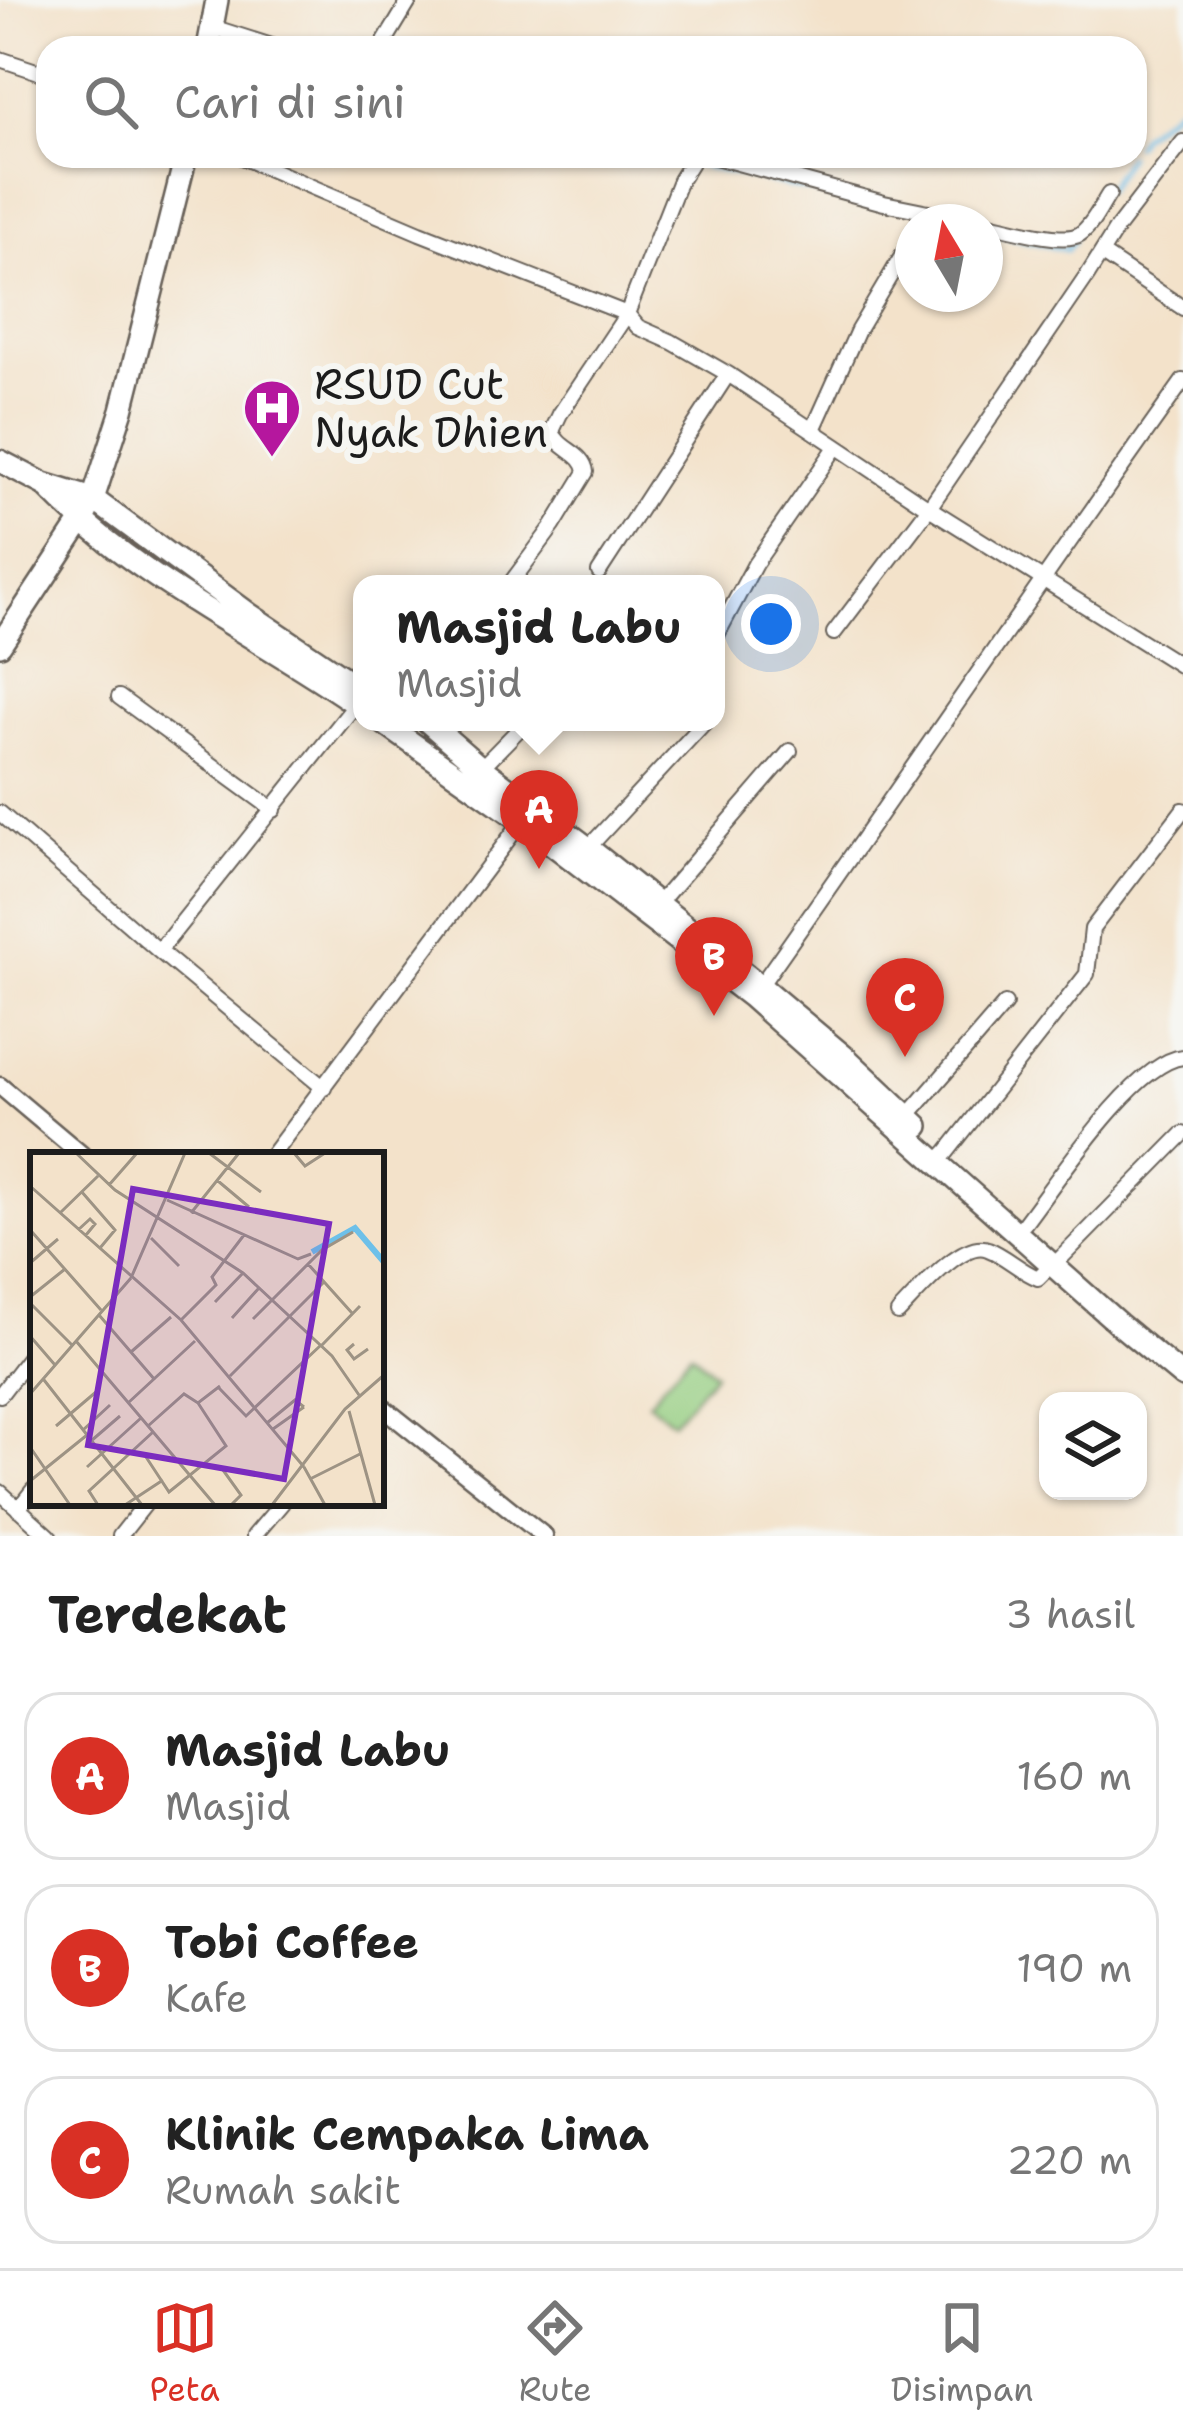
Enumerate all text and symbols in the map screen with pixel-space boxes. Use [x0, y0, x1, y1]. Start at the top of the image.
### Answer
search box [36, 36, 1147, 168]
icon: search [78, 69, 144, 135]
text: Cari di sini [174, 72, 406, 132]
north arrow [895, 204, 1003, 312]
place label: RSUD Cut Nyak Dhien [314, 356, 548, 460]
hospital icon: RSUD Cut Nyak Dhien [241, 377, 303, 459]
popup [353, 575, 725, 731]
your location [741, 594, 801, 654]
text: Masjid Labu [396, 597, 682, 657]
text: Masjid [396, 657, 522, 709]
pin: A [500, 770, 578, 869]
pin: B [675, 917, 753, 1016]
pin: C [866, 958, 944, 1057]
inset map [30, 1152, 384, 1506]
map controls [1039, 1392, 1147, 1500]
button: layers [1039, 1392, 1147, 1500]
text: Terdekat [48, 1580, 287, 1648]
text: 3 hasil [1005, 1588, 1135, 1640]
text: Masjid Labu [165, 1720, 450, 1780]
text: A [75, 1750, 105, 1802]
text: 160 m [1017, 1750, 1132, 1802]
text: Masjid [165, 1780, 291, 1832]
text: Tobi Coffee [165, 1912, 419, 1972]
text: B [78, 1942, 102, 1994]
text: 190 m [1016, 1942, 1132, 1994]
text: Kafe [165, 1972, 248, 2024]
text: Klinik Cempaka Lima [165, 2104, 649, 2164]
text: C [78, 2134, 102, 2186]
text: 220 m [1006, 2134, 1132, 2186]
text: Rumah sakit [165, 2164, 401, 2216]
tab: Peta [150, 2295, 220, 2412]
tab: Rute [519, 2295, 592, 2412]
tab: Disimpan [891, 2295, 1034, 2412]

